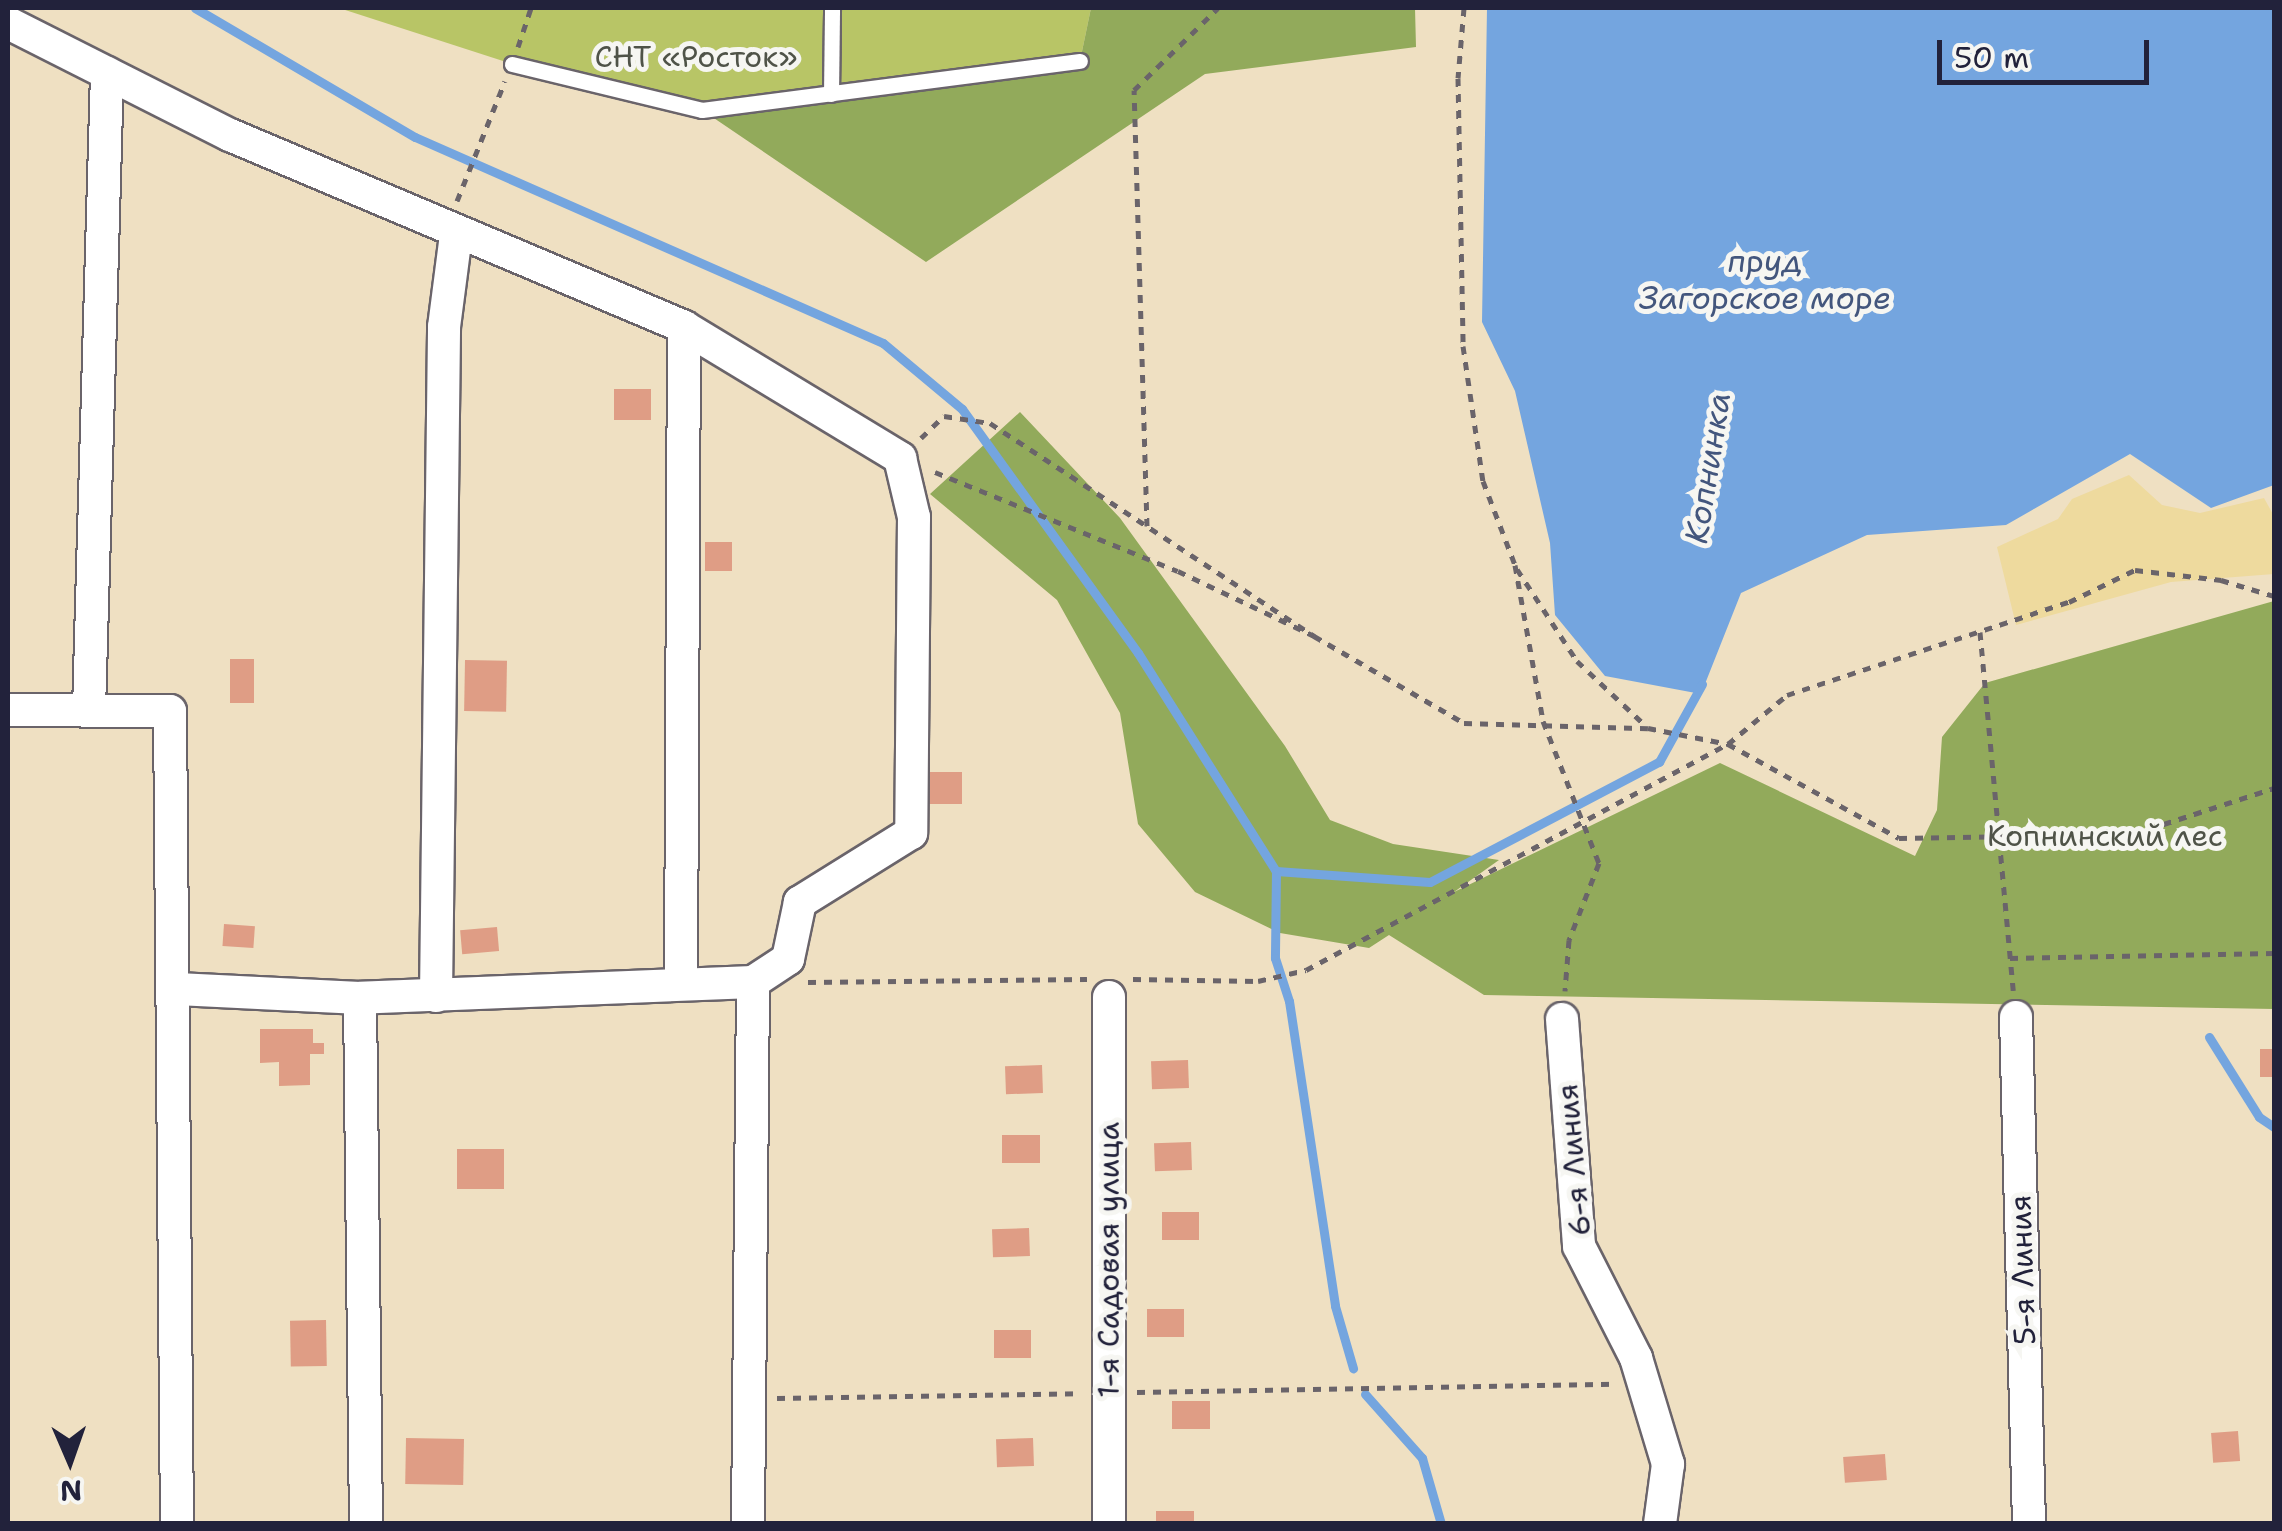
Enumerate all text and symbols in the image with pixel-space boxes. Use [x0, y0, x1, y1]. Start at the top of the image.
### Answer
scale bar [1942, 20, 2154, 82]
text: 50 m [1954, 37, 2029, 78]
park label: СНТ «Росток» [595, 39, 797, 75]
water label: пруд Загорское море [1639, 243, 1891, 318]
water label: Копнинка [1677, 390, 1739, 546]
park label: Копнинский лес [1987, 818, 2223, 854]
street label: 6-я Линия [1549, 1082, 1599, 1238]
street label: 1-я Садовая улица [1091, 1122, 1127, 1398]
street label: 5-я Линия [2002, 1194, 2044, 1346]
north arrow [20, 1411, 120, 1511]
text: N [59, 1472, 83, 1510]

